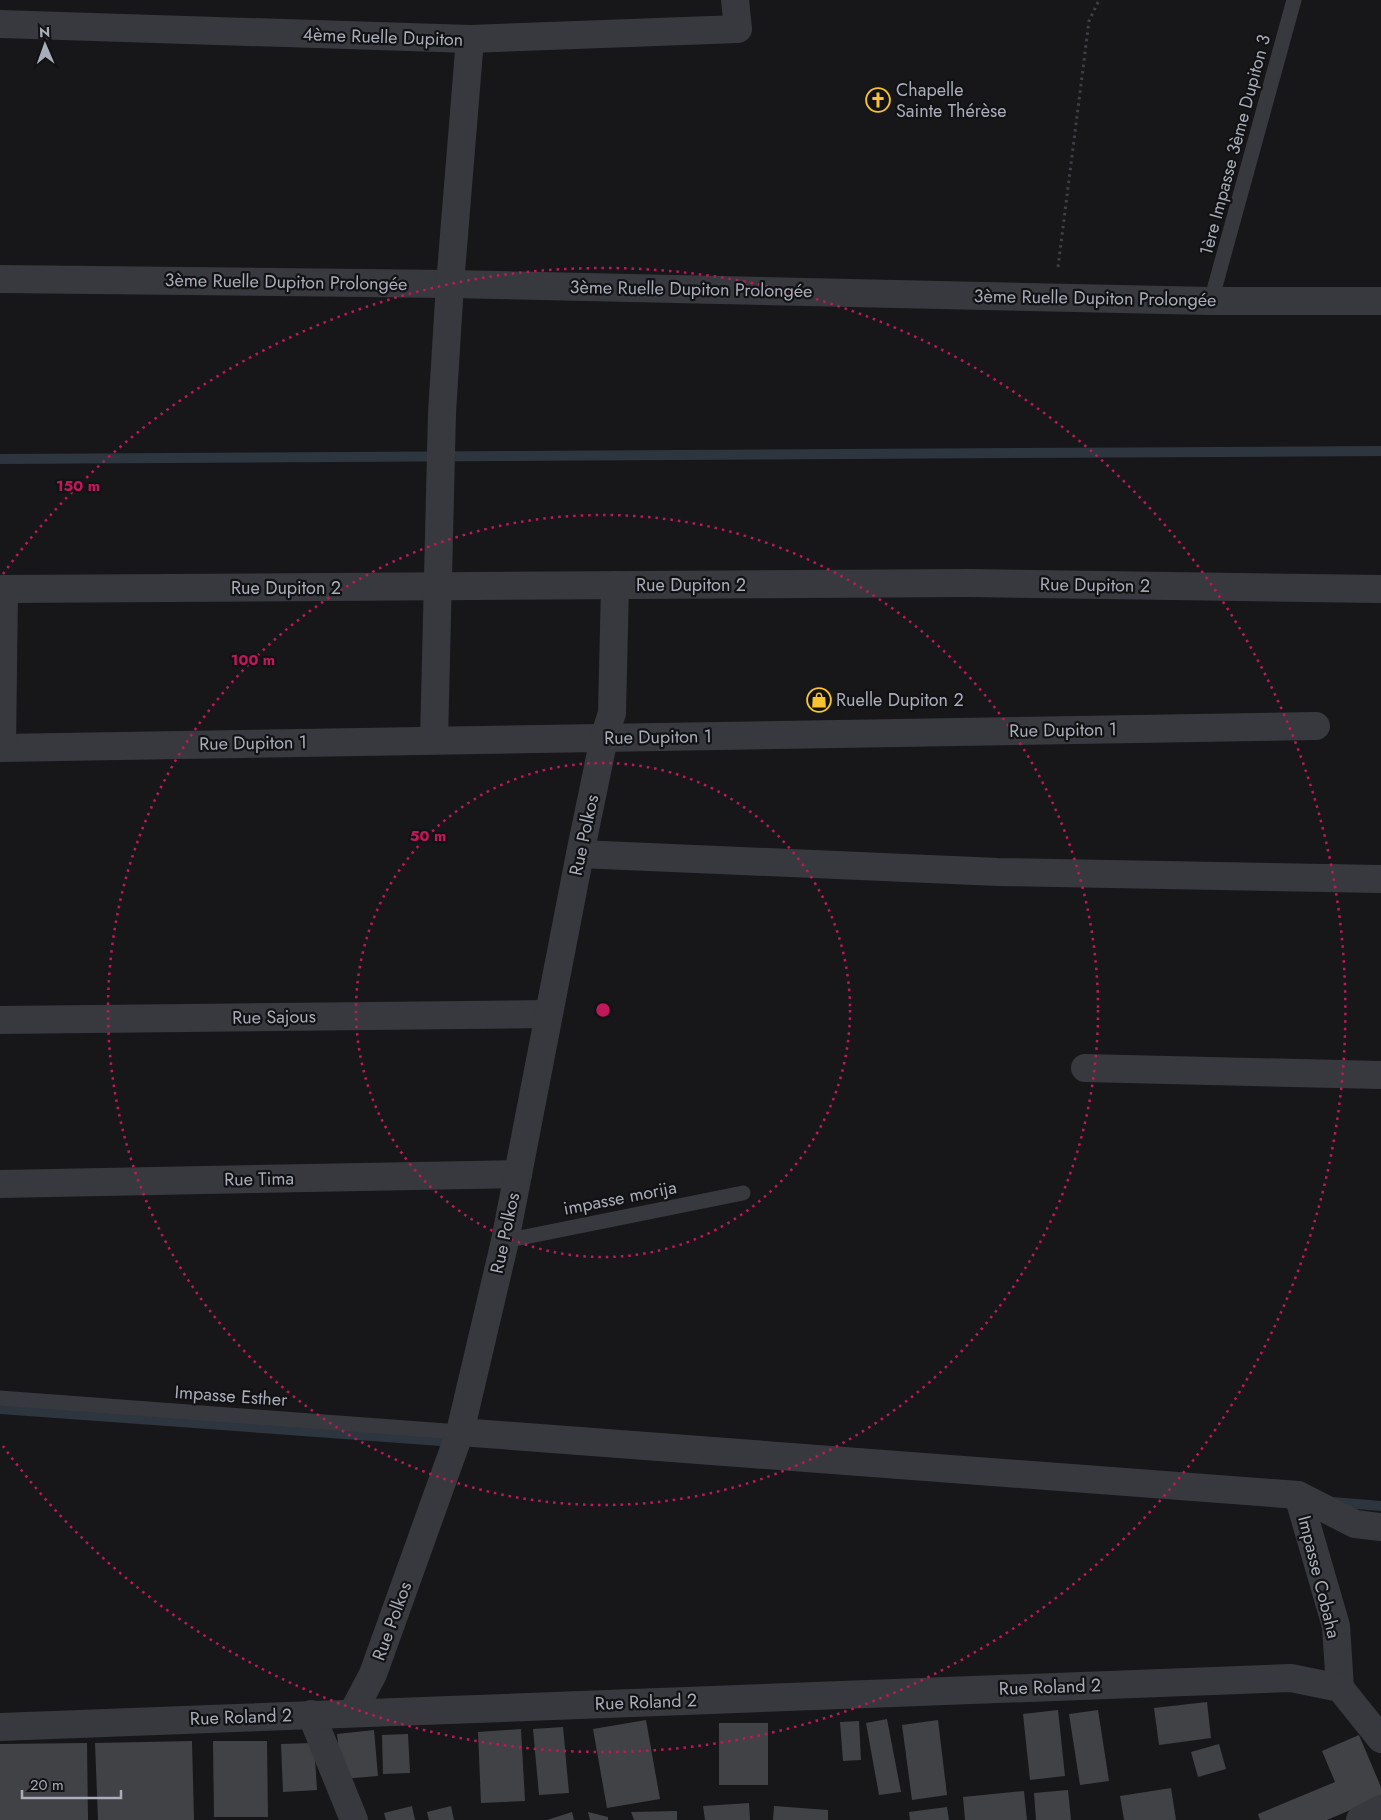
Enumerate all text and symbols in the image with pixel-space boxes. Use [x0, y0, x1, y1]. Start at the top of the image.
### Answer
north arrow [20, 20, 70, 70]
street label: 4ème Ruelle Dupiton [302, 21, 464, 53]
text: N [39, 22, 50, 42]
street label: 1ère Impasse 3ème Dupiton 3 [1193, 31, 1277, 258]
place label: Chapelle Sainte Thérèse [896, 77, 1006, 124]
church icon: Chapelle Sainte Thérèse [865, 87, 891, 113]
street label: 3ème Ruelle Dupiton Prolongée [164, 267, 408, 297]
street label: 3ème Ruelle Dupiton Prolongée [569, 274, 813, 304]
street label: 3ème Ruelle Dupiton Prolongée [973, 283, 1217, 313]
text: 150 m [56, 475, 100, 497]
street label: Rue Dupiton 2 [1040, 571, 1150, 599]
street label: Rue Dupiton 2 [636, 572, 746, 598]
street label: Rue Dupiton 2 [231, 575, 341, 601]
text: 100 m [231, 649, 275, 671]
shop icon: Ruelle Dupiton 2 [806, 687, 832, 713]
place label: Ruelle Dupiton 2 [836, 687, 964, 713]
street label: Rue Dupiton 1 [1009, 716, 1117, 744]
street label: Rue Dupiton 1 [604, 723, 712, 751]
street label: Rue Dupiton 1 [199, 729, 307, 757]
street label: Rue Polkos [563, 792, 605, 878]
text: 50 m [410, 825, 446, 847]
centre of rings [594, 1001, 612, 1019]
street label: Rue Sajous [232, 1003, 316, 1031]
street label: Rue Tima [224, 1165, 294, 1193]
street label: impasse morija [561, 1174, 679, 1222]
street label: Rue Polkos [484, 1190, 526, 1276]
street label: Impasse Esther [174, 1379, 289, 1413]
street label: Impasse Cobaha [1291, 1513, 1347, 1641]
street label: Rue Polkos [366, 1578, 418, 1664]
street label: Rue Roland 2 [998, 1672, 1102, 1702]
street label: Rue Roland 2 [594, 1687, 698, 1717]
street label: Rue Roland 2 [189, 1702, 293, 1732]
scale bar [22, 1768, 121, 1800]
text: 20 m [30, 1774, 64, 1796]

